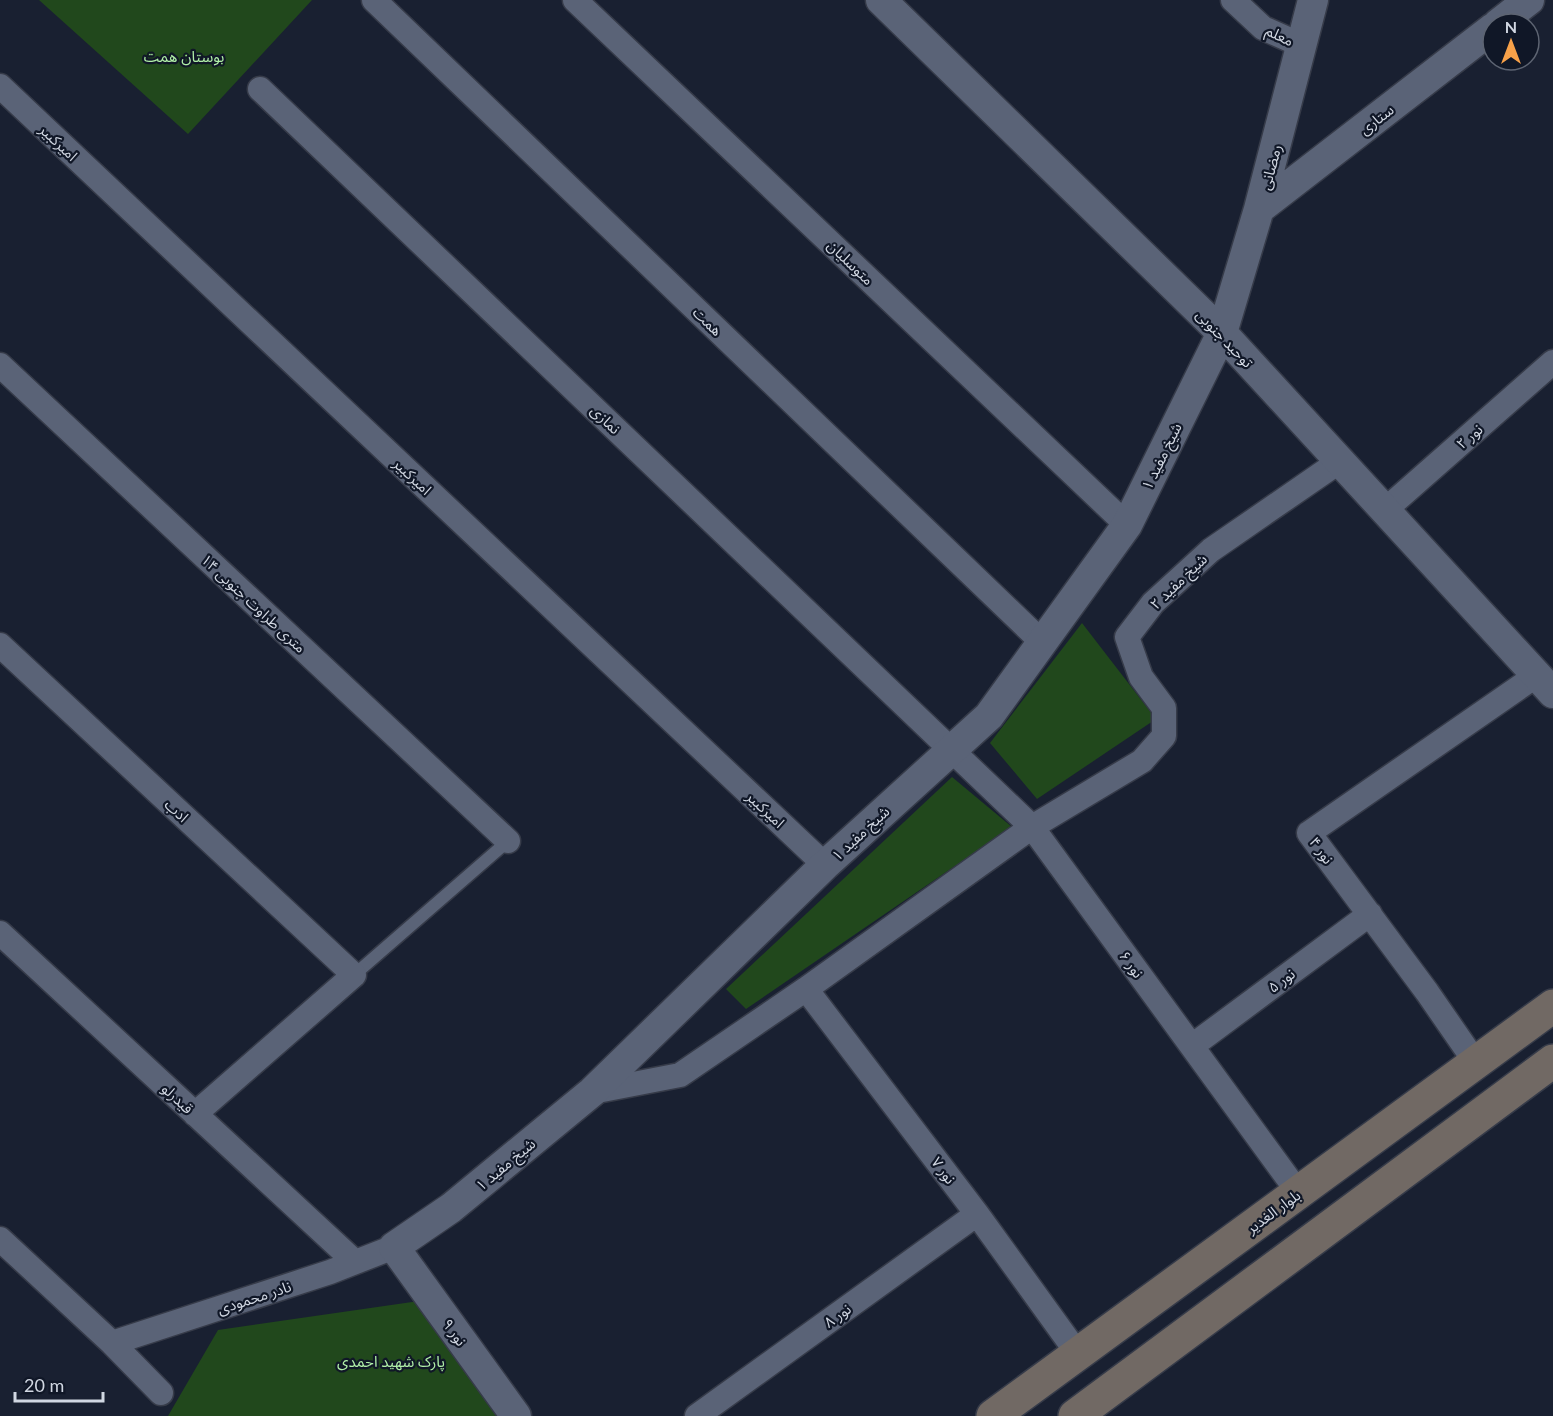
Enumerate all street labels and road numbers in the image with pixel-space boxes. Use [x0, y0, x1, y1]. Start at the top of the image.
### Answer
street label: معلم [1262, 21, 1297, 52]
street label: ستاری [1355, 100, 1398, 139]
street label: امیرکبیر [35, 119, 82, 165]
street label: رمضانی [1255, 142, 1286, 192]
street label: متوسلیان [824, 236, 878, 289]
street label: همت [690, 303, 726, 339]
street label: توحید جنوبی [1192, 305, 1257, 372]
street label: نمازی [587, 401, 624, 438]
street label: شیخ مفید ۱ [1137, 419, 1189, 494]
street label: نور ۲ [1452, 420, 1487, 453]
street label: امیرکبیر [389, 453, 436, 499]
street label: شیخ مفید ۲ [1146, 549, 1213, 615]
street label: ۱۴ متری طراوت جنوبی [197, 550, 310, 657]
street label: امیرکبیر [742, 786, 789, 832]
street label: ادب [161, 795, 193, 826]
street label: شیخ مفید ۱ [827, 802, 895, 867]
street label: نور ۴ [1305, 833, 1338, 868]
street label: نور ۶ [1115, 947, 1148, 982]
street label: نور ۵ [1264, 964, 1299, 997]
street label: قیدرلو [158, 1079, 198, 1118]
street label: شیخ مفید ۱ [472, 1134, 541, 1197]
street label: نور ۷ [927, 1153, 960, 1188]
street label: بلوار الغدیر [1242, 1185, 1304, 1238]
street label: نادر محمودی [215, 1277, 294, 1318]
street label: نور ۸ [820, 1299, 855, 1332]
street label: نور ۹ [438, 1315, 471, 1350]

